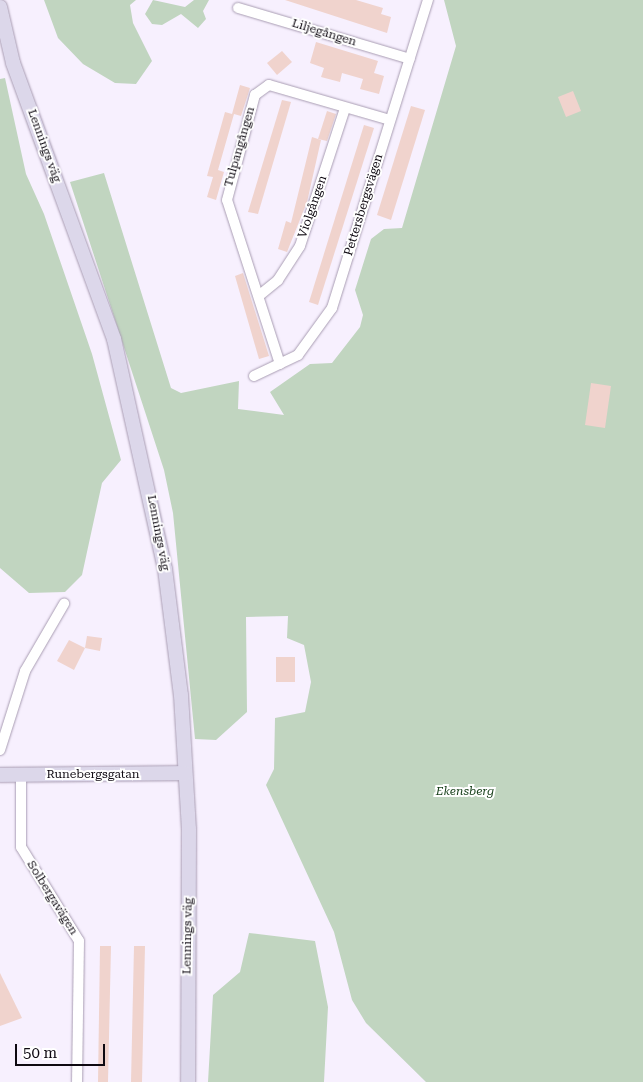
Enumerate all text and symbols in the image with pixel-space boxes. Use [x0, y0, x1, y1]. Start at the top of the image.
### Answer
street label: Liljegången [290, 16, 358, 50]
street label: Tulpangången [222, 105, 258, 189]
street label: Lennings väg [24, 108, 64, 184]
street label: Pettersbergsvägen [342, 152, 386, 258]
street label: Violgången [296, 174, 330, 240]
street label: Lennings väg [144, 494, 172, 572]
street label: Runebergsgatan [46, 768, 140, 782]
park label: Ekensberg [436, 785, 494, 799]
street label: Solbergavägen [23, 858, 81, 938]
street label: Lennings väg [180, 898, 196, 974]
scale bar [18, 1034, 108, 1066]
text: 50 m [23, 1044, 57, 1062]

